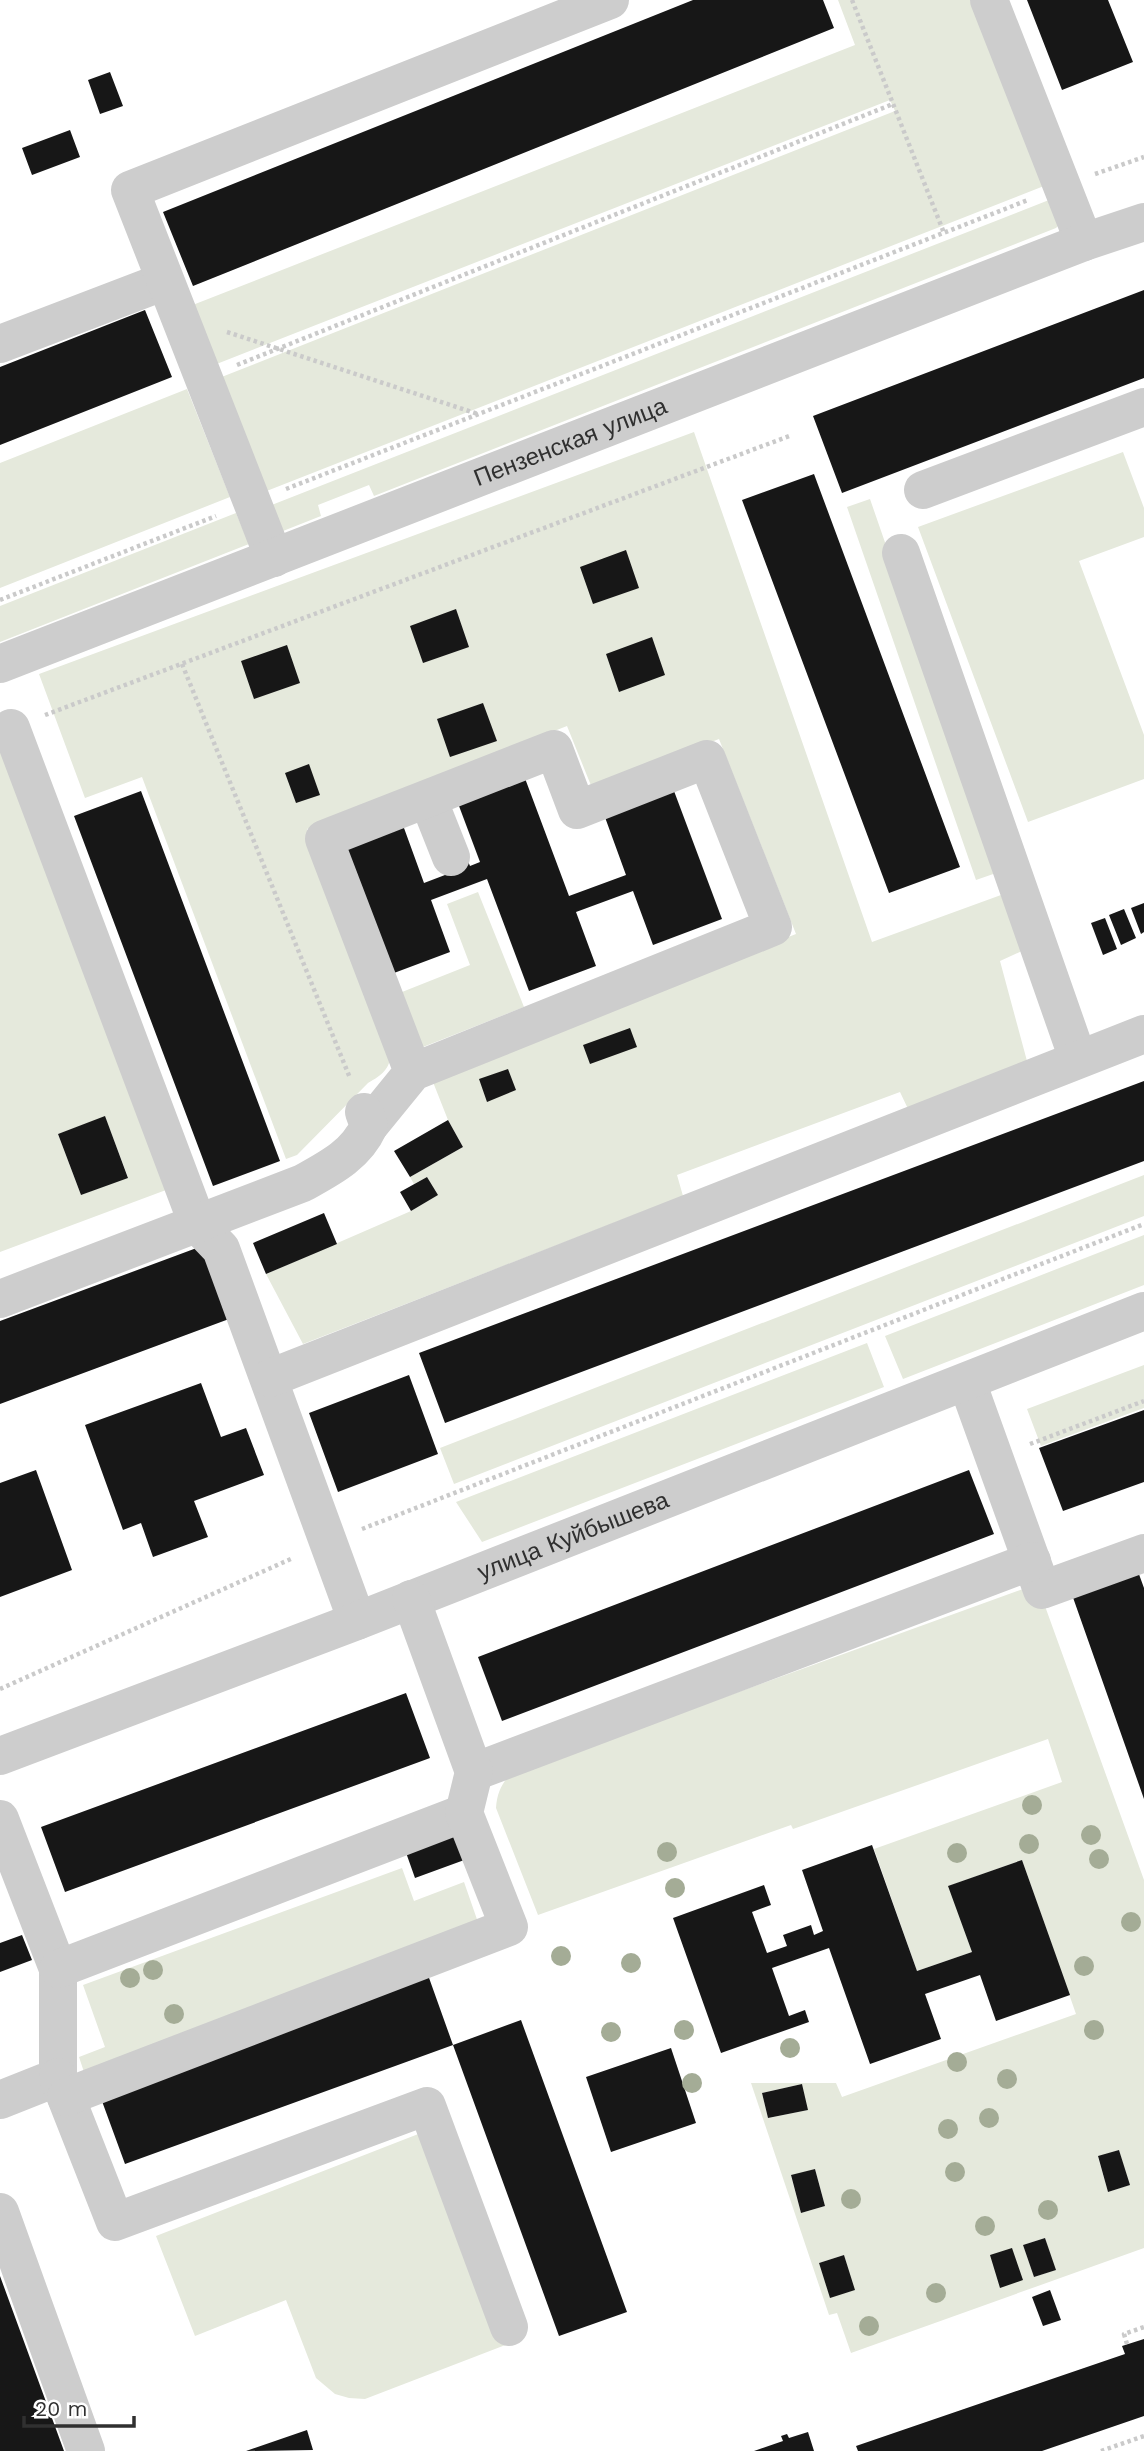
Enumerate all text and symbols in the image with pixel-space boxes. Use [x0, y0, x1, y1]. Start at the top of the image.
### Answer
street label: Пензенская улица [470, 392, 671, 492]
street label: улица Куйбышева [474, 1485, 673, 1586]
scale bar [24, 2384, 135, 2428]
text: 20 m [35, 2396, 87, 2421]

